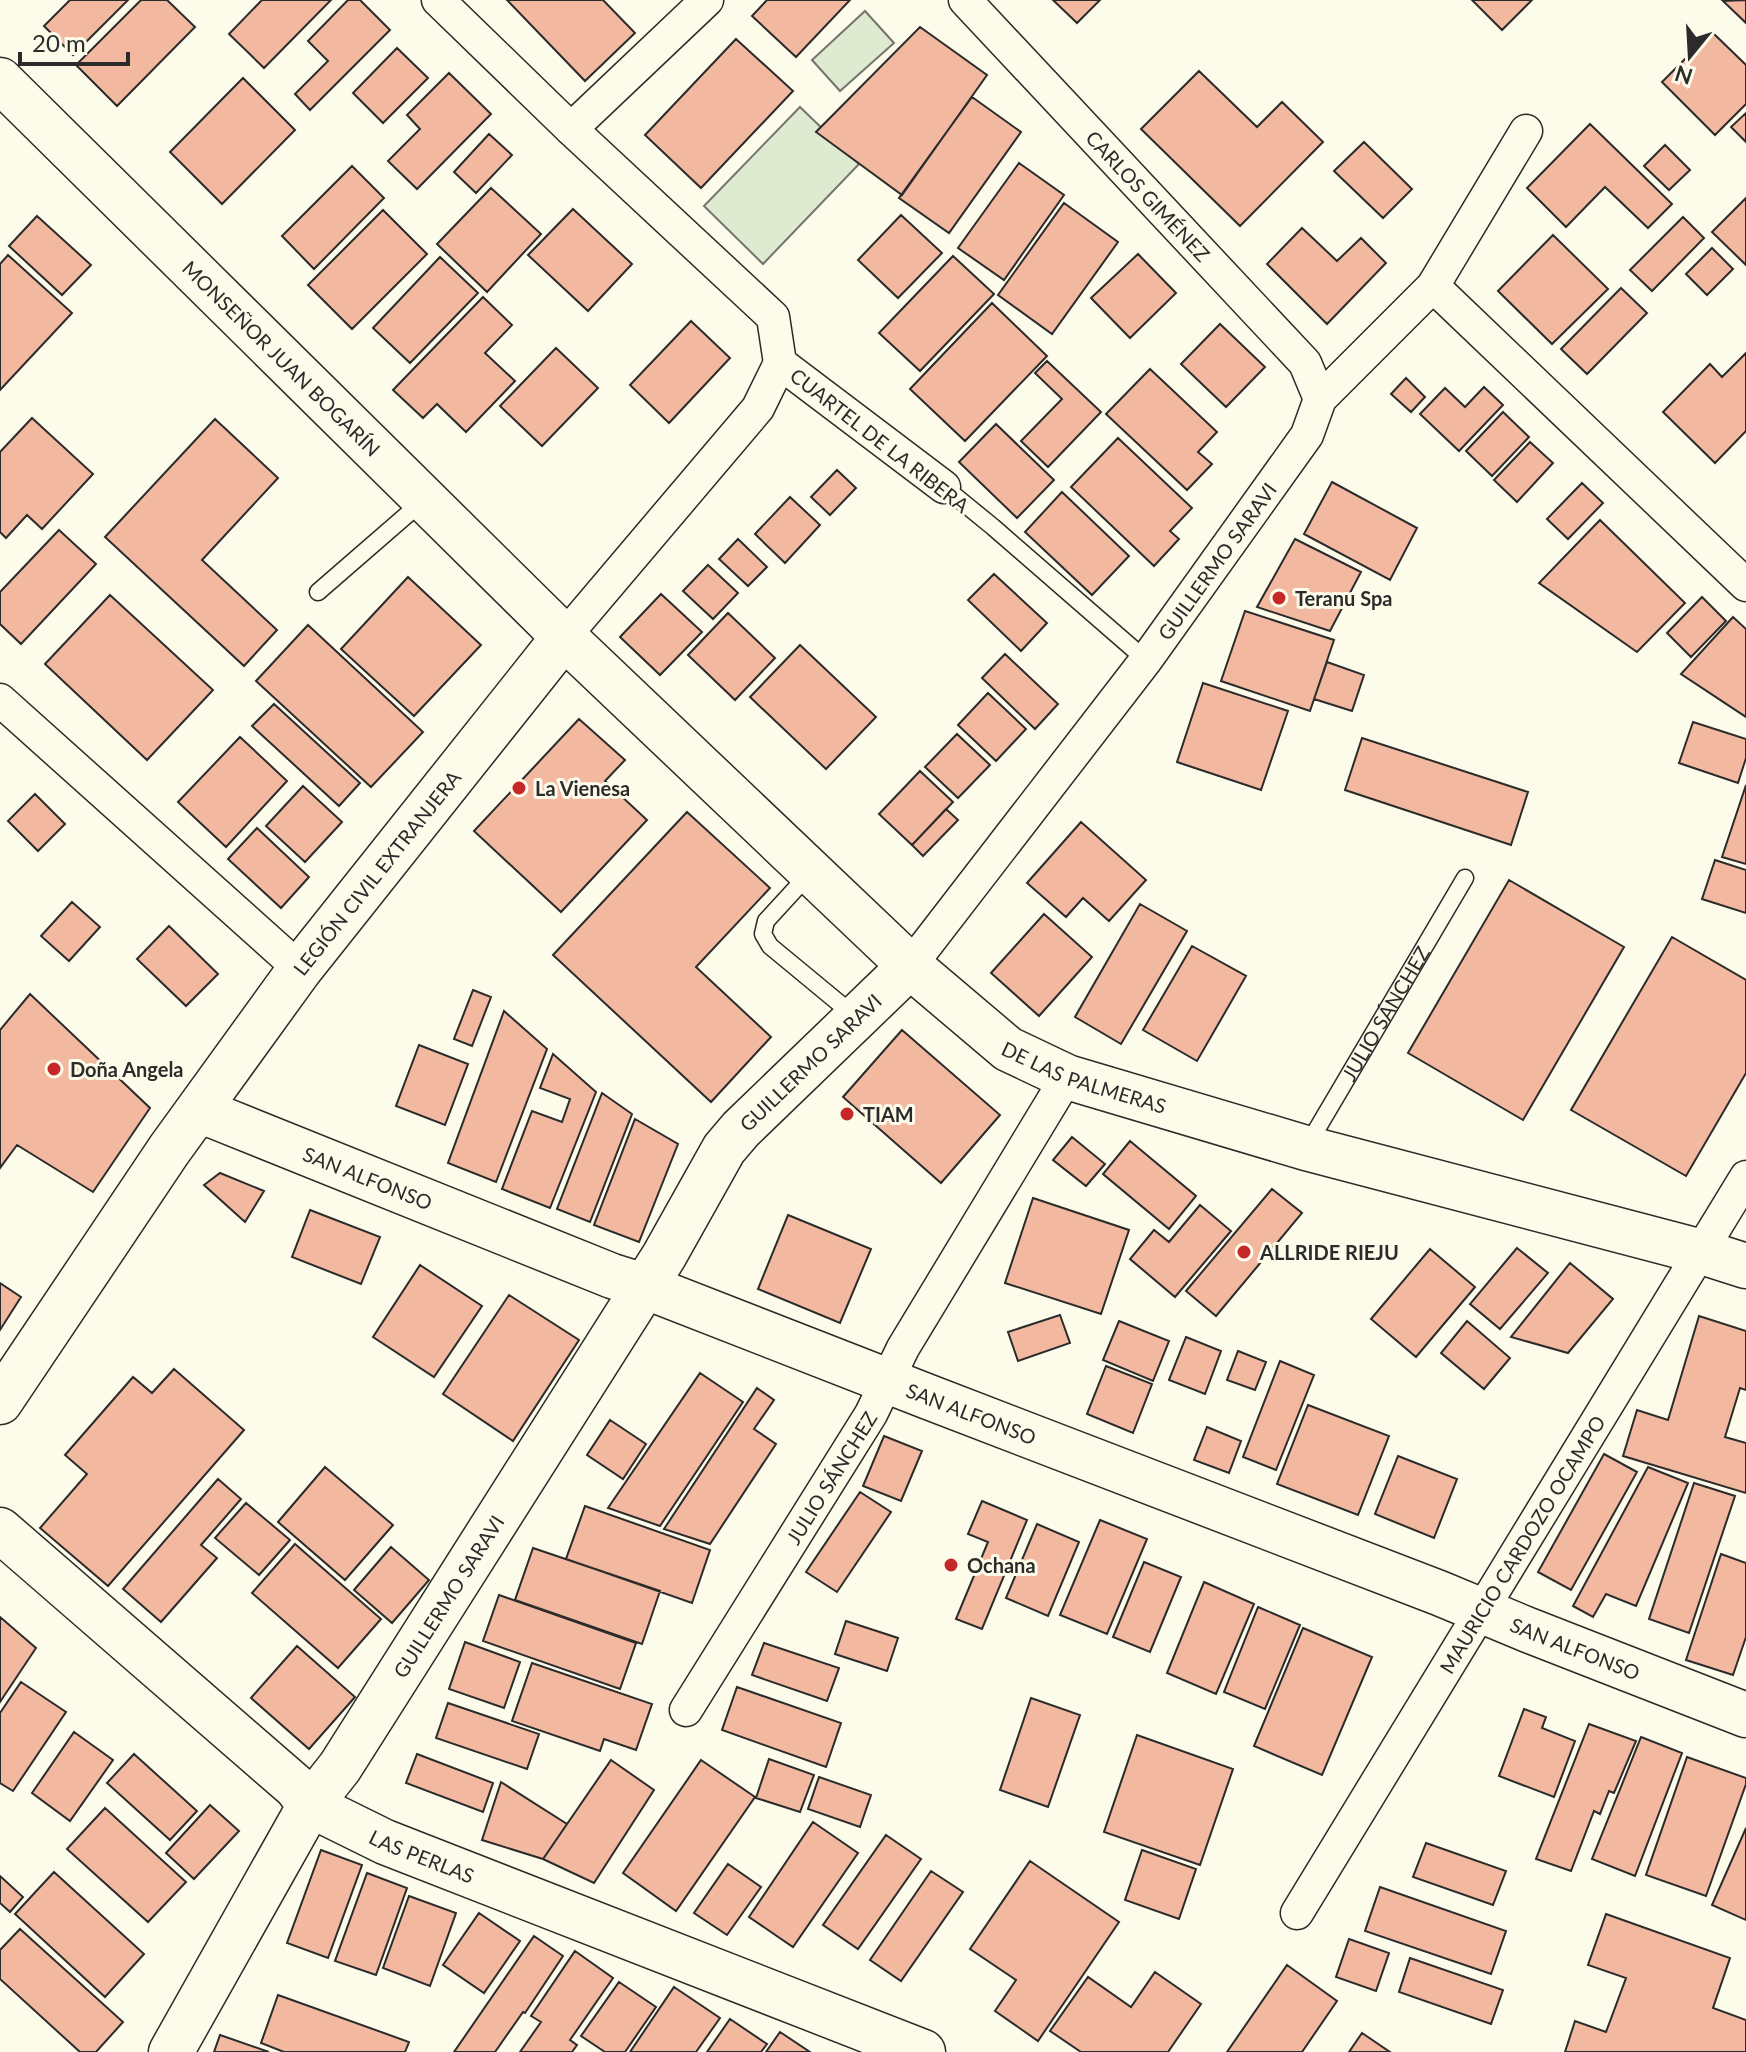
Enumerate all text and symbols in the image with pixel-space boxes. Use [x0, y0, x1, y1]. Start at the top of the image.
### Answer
scale bar [20, 16, 128, 66]
north arrow [1650, 16, 1730, 96]
text: 20 m [32, 28, 86, 57]
text: N [1671, 60, 1696, 91]
street label: CARLOS GIMÉNEZ [1081, 125, 1215, 266]
street label: MONSEÑOR JUAN BOGARÍN [178, 256, 385, 461]
street label: CUARTEL DE LA RIBERA [786, 363, 975, 518]
street label: GUILLERMO SARAVI [1152, 478, 1281, 644]
place label: Teranu Spa [1295, 586, 1392, 610]
marker: Teranu Spa [1270, 589, 1288, 607]
street label: LEGIÓN CIVIL EXTRANJERA [288, 765, 466, 980]
place label: La Vienesa [535, 776, 630, 800]
marker: La Vienesa [510, 779, 528, 797]
street label: JULIO SÁNCHEZ [1336, 942, 1434, 1085]
street label: GUILLERMO SARAVI [734, 988, 886, 1136]
street label: DE LAS PALMERAS [998, 1036, 1169, 1118]
place label: Doña Angela [70, 1057, 184, 1081]
marker: Doña Angela [45, 1060, 63, 1078]
place label: TIAM [863, 1102, 914, 1126]
marker: TIAM [838, 1105, 856, 1123]
street label: SAN ALFONSO [300, 1141, 436, 1215]
place label: ALLRIDE RIEJU [1259, 1240, 1399, 1264]
marker: ALLRIDE RIEJU [1235, 1243, 1253, 1261]
street label: SAN ALFONSO [903, 1378, 1040, 1449]
street label: JULIO SÁNCHEZ [781, 1407, 882, 1548]
street label: MAURICIO CARDOZO OCAMPO [1434, 1411, 1610, 1677]
street label: GUILLERMO SARAVI [388, 1511, 509, 1682]
place label: Ochana [967, 1553, 1036, 1577]
marker: Ochana [942, 1556, 960, 1574]
street label: SAN ALFONSO [1507, 1612, 1643, 1685]
street label: LAS PERLAS [366, 1824, 478, 1888]

